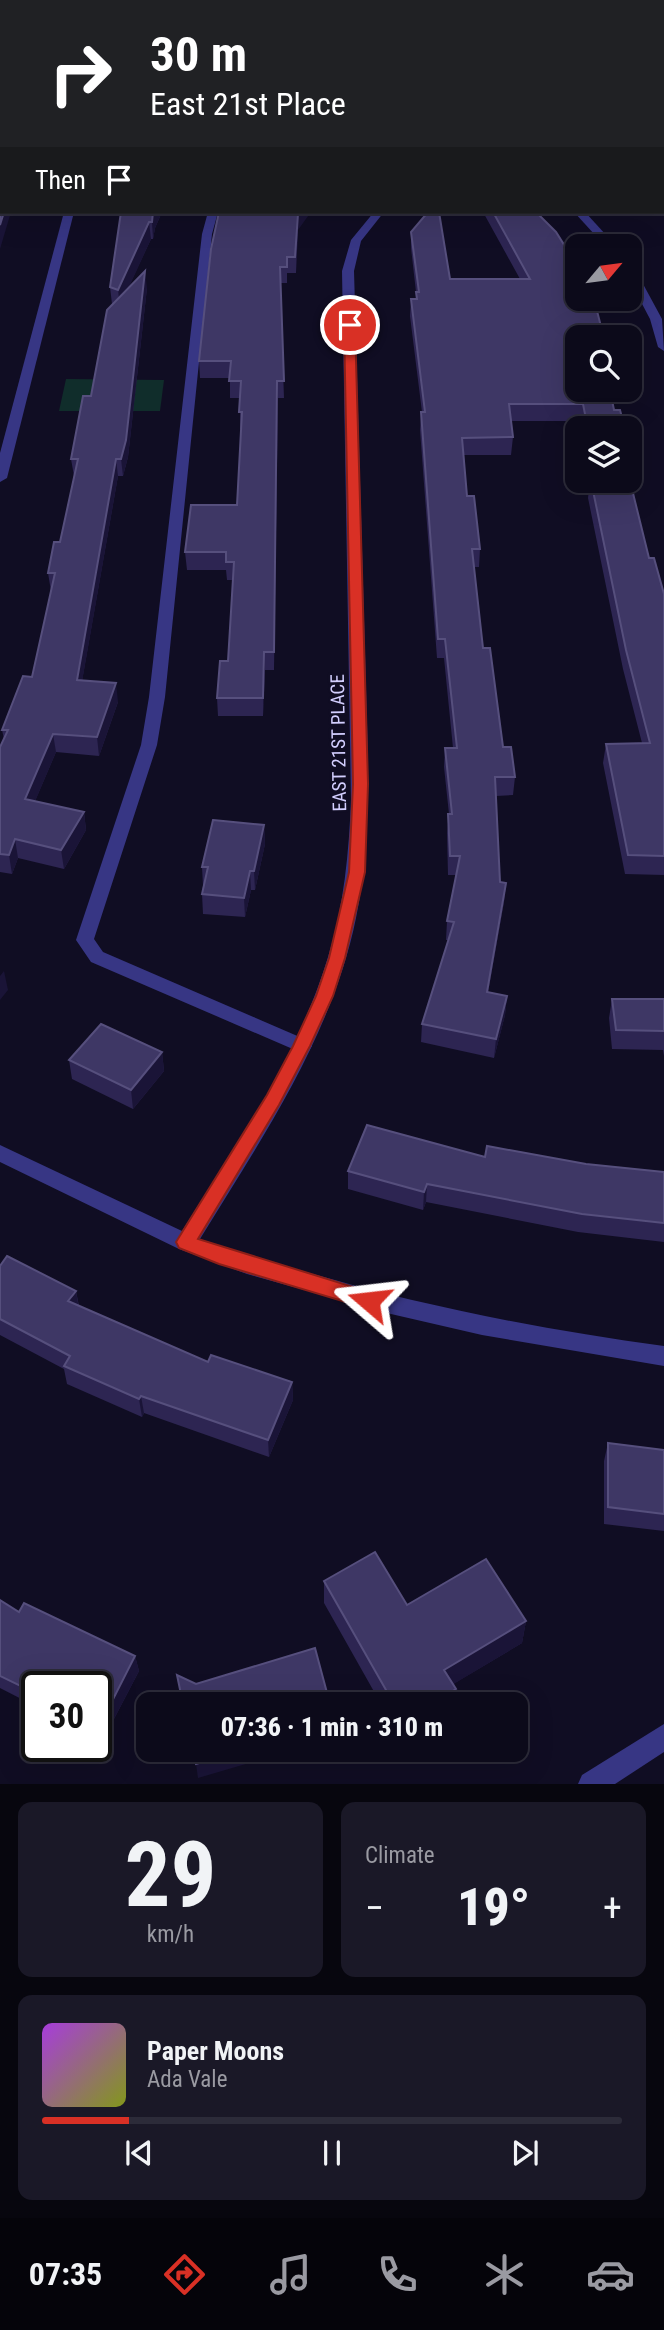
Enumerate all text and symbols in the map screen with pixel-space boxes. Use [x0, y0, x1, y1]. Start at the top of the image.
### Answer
text: 30 m [150, 26, 247, 83]
icon: right [35, 28, 126, 119]
text: East 21st Place [150, 85, 346, 123]
icon: arrive [100, 161, 138, 199]
text: Then [35, 165, 86, 195]
north arrow [565, 234, 642, 312]
map controls [565, 234, 642, 493]
pin [320, 295, 380, 355]
icon: arrive [331, 306, 369, 344]
button: search [565, 325, 642, 402]
button: layers [565, 416, 642, 493]
street label: EAST 21ST PLACE [326, 674, 351, 812]
position arrow [332, 1264, 406, 1338]
speed limit sign: 30 [21, 1671, 112, 1762]
text: 07:36 · 1 min · 310 m [221, 1712, 443, 1742]
text: 29 [125, 1822, 216, 1928]
text: Climate [365, 1842, 435, 1869]
text: 19° [457, 1877, 530, 1938]
text: − [365, 1886, 384, 1930]
text: + [603, 1886, 622, 1930]
text: km/h [147, 1921, 194, 1948]
text: Paper Moons [147, 2036, 284, 2066]
text: Ada Vale [147, 2066, 227, 2093]
icon: previous [120, 2134, 158, 2172]
icon: pause [313, 2134, 351, 2172]
icon: next [506, 2134, 544, 2172]
icon: directions [160, 2250, 209, 2299]
icon: music [266, 2250, 315, 2299]
icon: phone [373, 2250, 422, 2299]
icon: climate [480, 2250, 529, 2299]
icon: car [586, 2250, 635, 2299]
text: 07:35 [29, 2255, 102, 2293]

